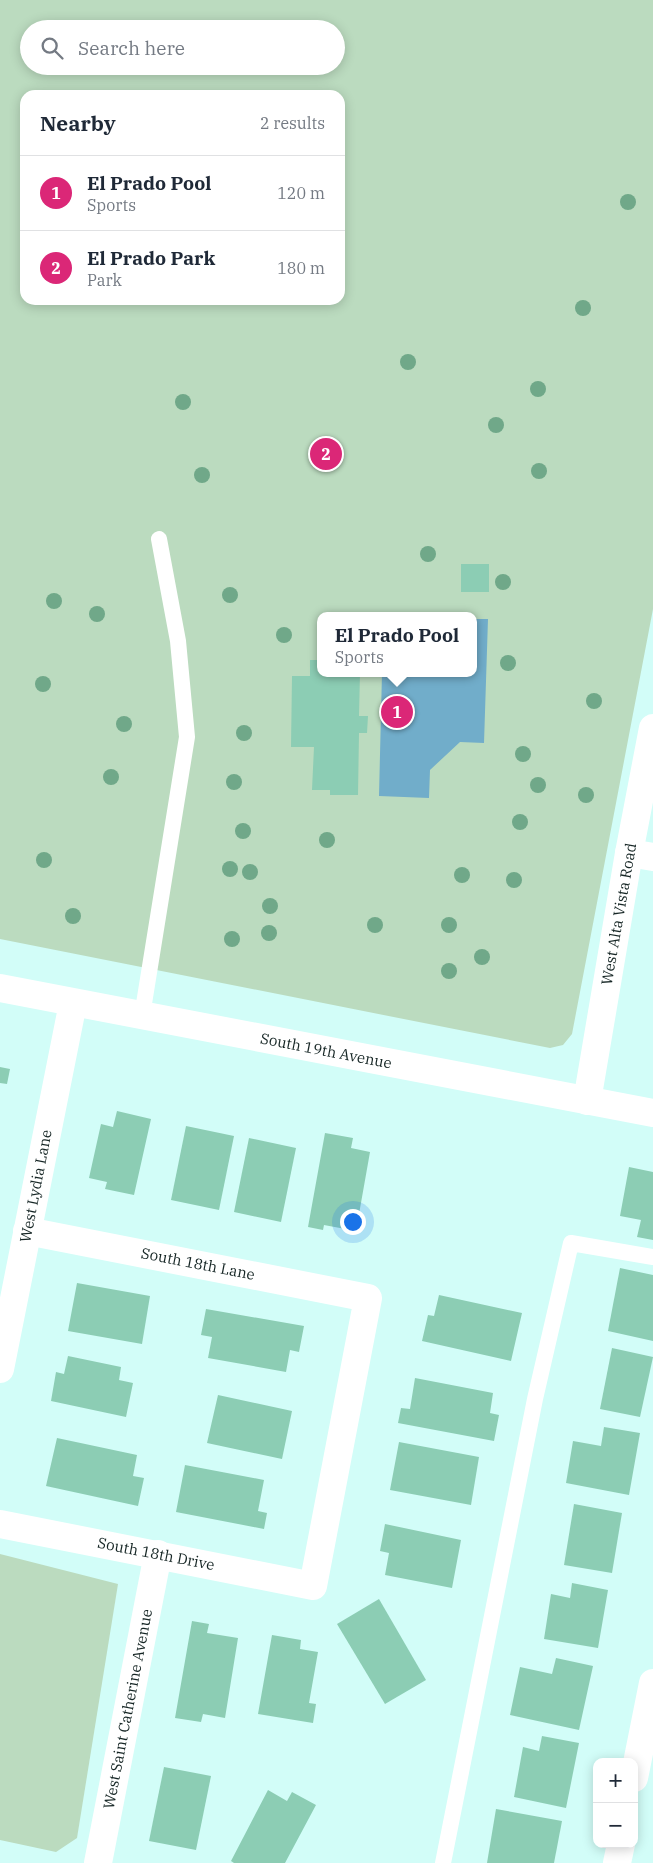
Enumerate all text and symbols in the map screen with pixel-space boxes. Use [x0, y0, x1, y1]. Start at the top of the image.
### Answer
search box [20, 20, 345, 75]
icon: search [38, 34, 66, 62]
text: Search here [78, 36, 185, 60]
text: Nearby [40, 109, 116, 137]
text: 2 results [260, 113, 325, 133]
text: El Prado Pool [87, 171, 212, 195]
text: 1 [51, 183, 61, 203]
text: 120 m [277, 183, 325, 203]
text: Sports [87, 195, 136, 215]
text: El Prado Park [87, 246, 215, 270]
text: 2 [51, 258, 61, 278]
text: 180 m [277, 258, 325, 278]
text: Park [87, 270, 122, 290]
pin: 2 [310, 435, 342, 473]
popup [317, 612, 477, 677]
text: El Prado Pool [335, 623, 459, 647]
text: Sports [335, 647, 384, 667]
pin: 1 [381, 693, 413, 731]
street label: West Alta Vista Road [597, 841, 640, 986]
street label: South 19th Avenue [259, 1028, 393, 1073]
street label: West Lydia Lane [15, 1128, 56, 1244]
your location [340, 1209, 366, 1235]
street label: South 18th Lane [140, 1243, 257, 1284]
street label: South 18th Drive [96, 1533, 216, 1574]
street label: West Saint Catherine Avenue [99, 1607, 156, 1811]
map controls [593, 1758, 638, 1848]
button: + [593, 1758, 638, 1803]
button: − [593, 1803, 638, 1848]

